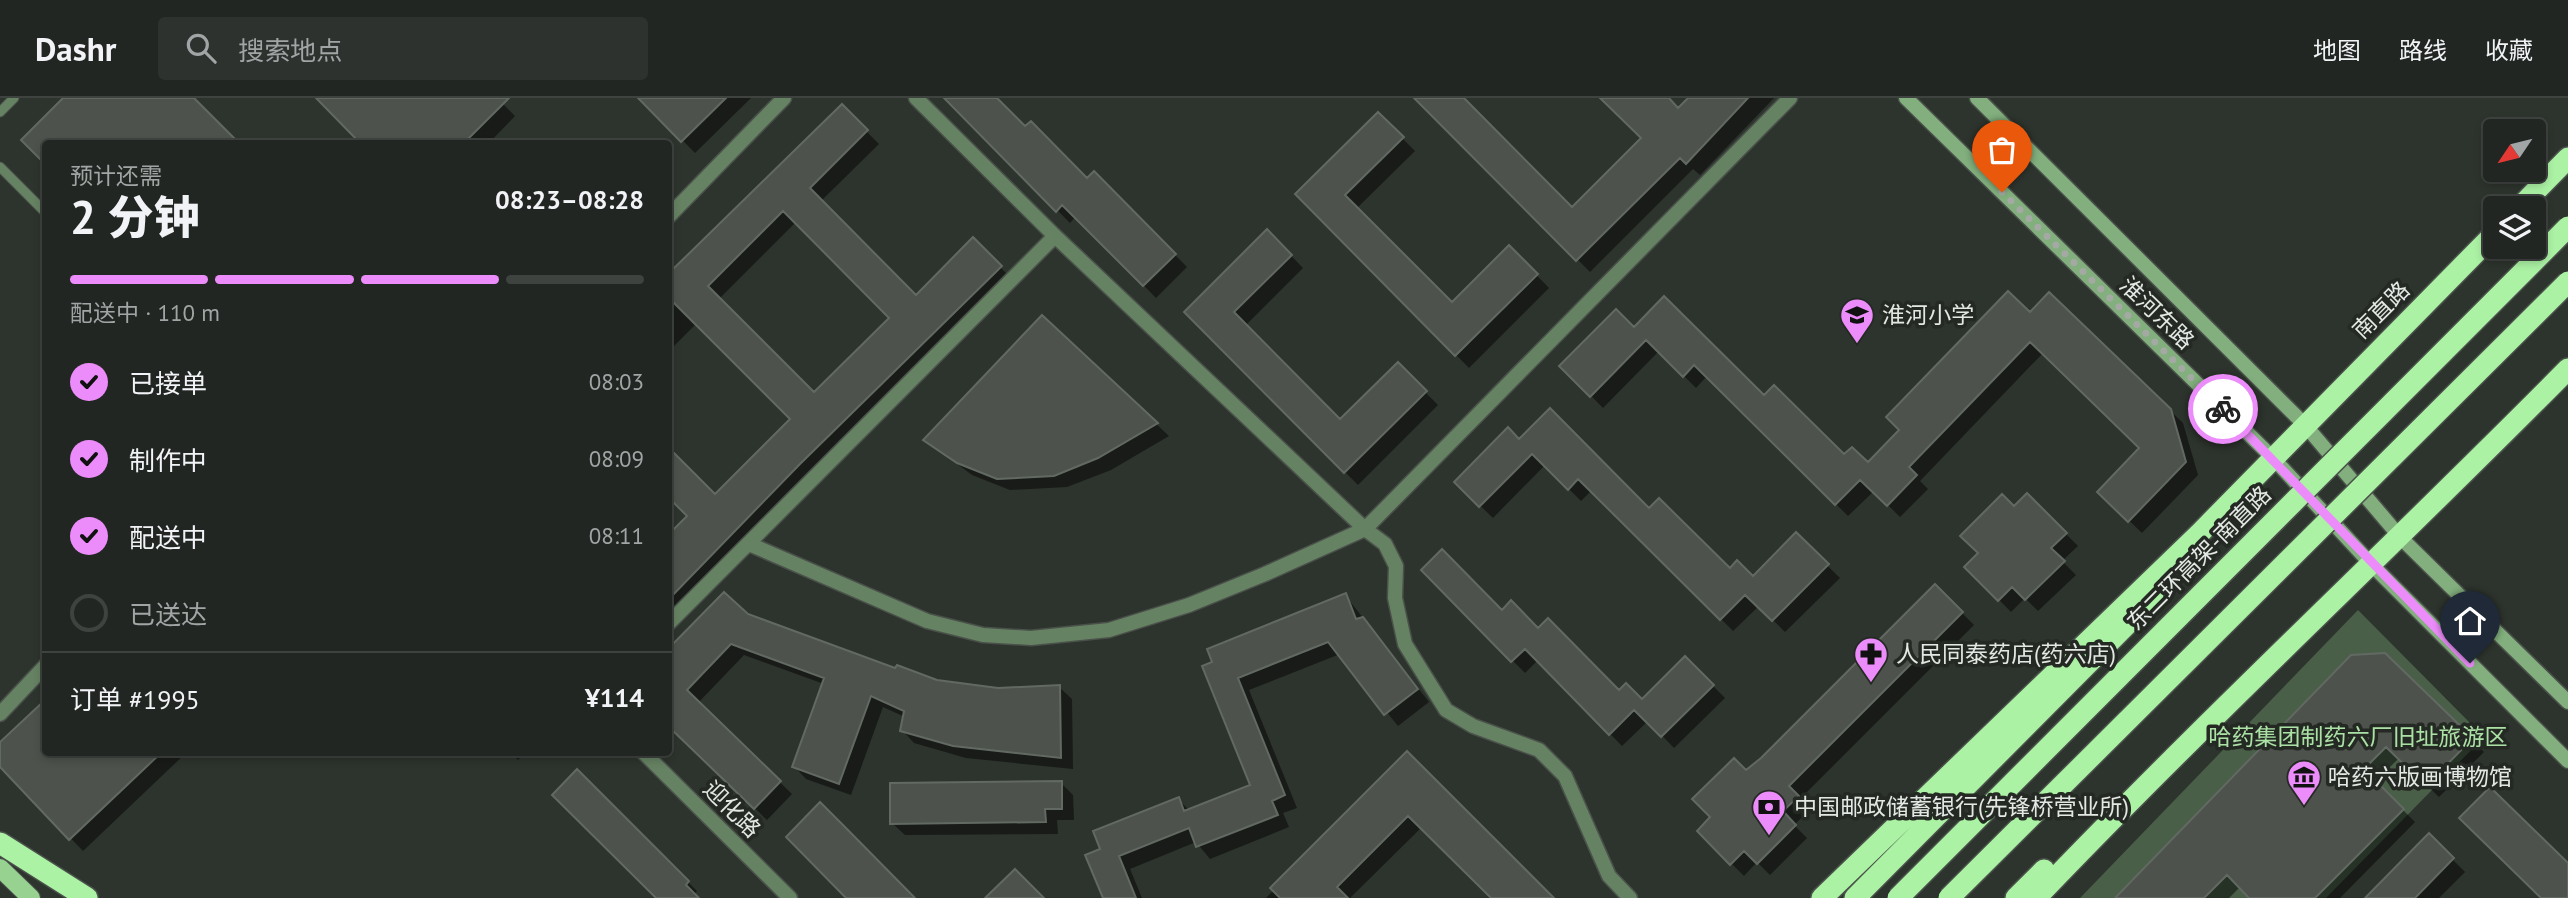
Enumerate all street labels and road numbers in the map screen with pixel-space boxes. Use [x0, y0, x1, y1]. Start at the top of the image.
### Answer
street label: 淮河东路 [2114, 270, 2201, 355]
street label: 南直路 [2346, 275, 2415, 344]
street label: 东二环高架-南直路 [2120, 479, 2277, 636]
street label: 迎化路 [698, 774, 767, 843]

